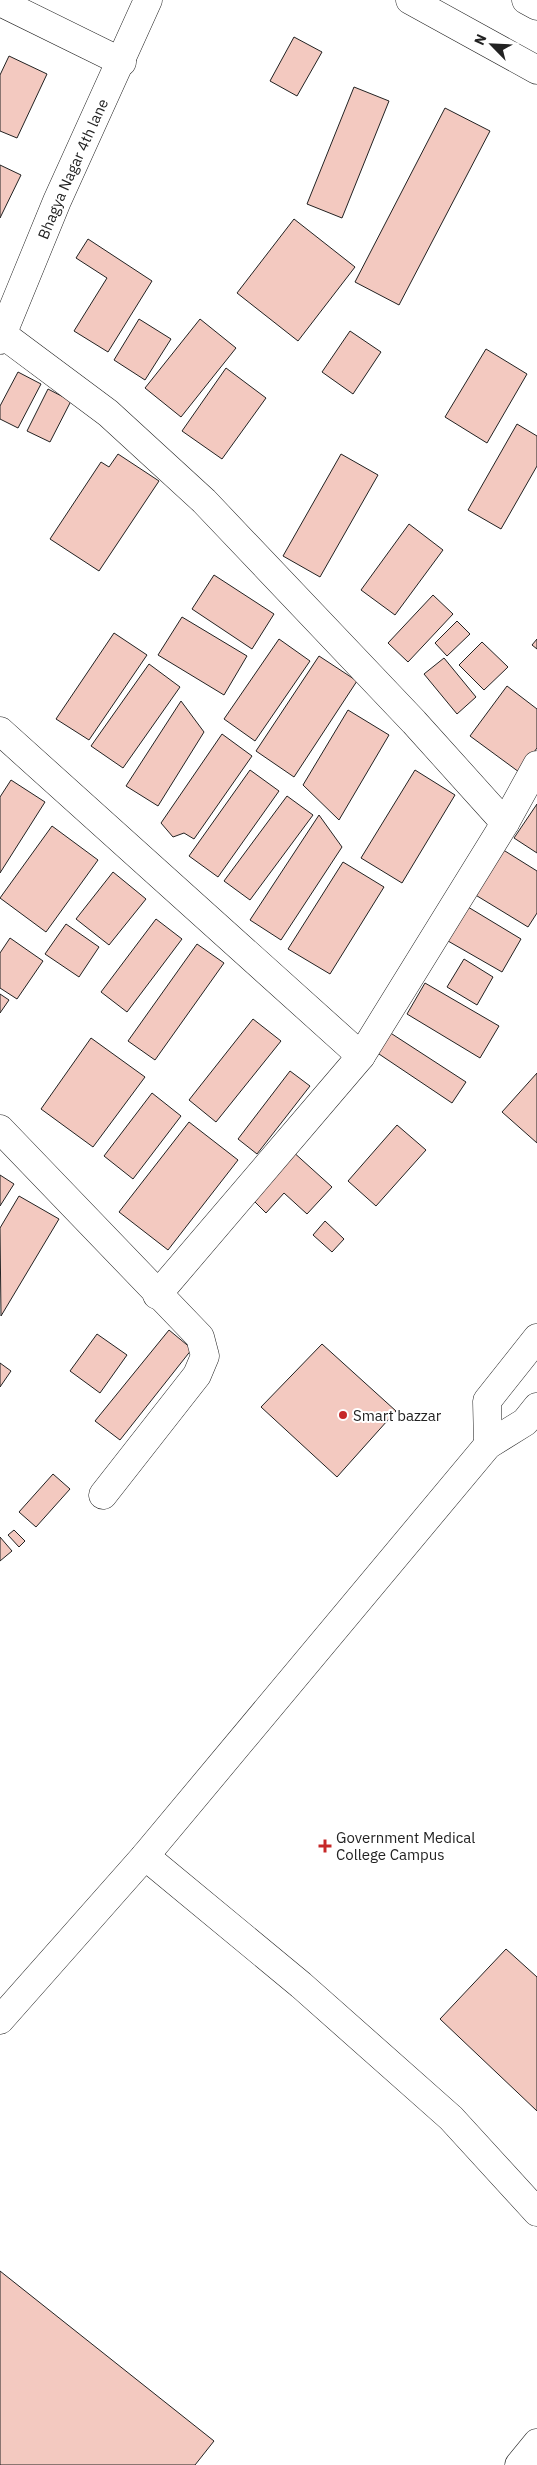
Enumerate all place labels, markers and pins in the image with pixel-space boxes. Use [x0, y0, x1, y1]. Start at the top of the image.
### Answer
place label: Smart bazzar [353, 1406, 442, 1425]
marker: Smart bazzar [337, 1409, 349, 1421]
place label: Government Medical College Campus [336, 1828, 475, 1864]
marker: Government Medical College Campus [318, 1839, 332, 1853]

